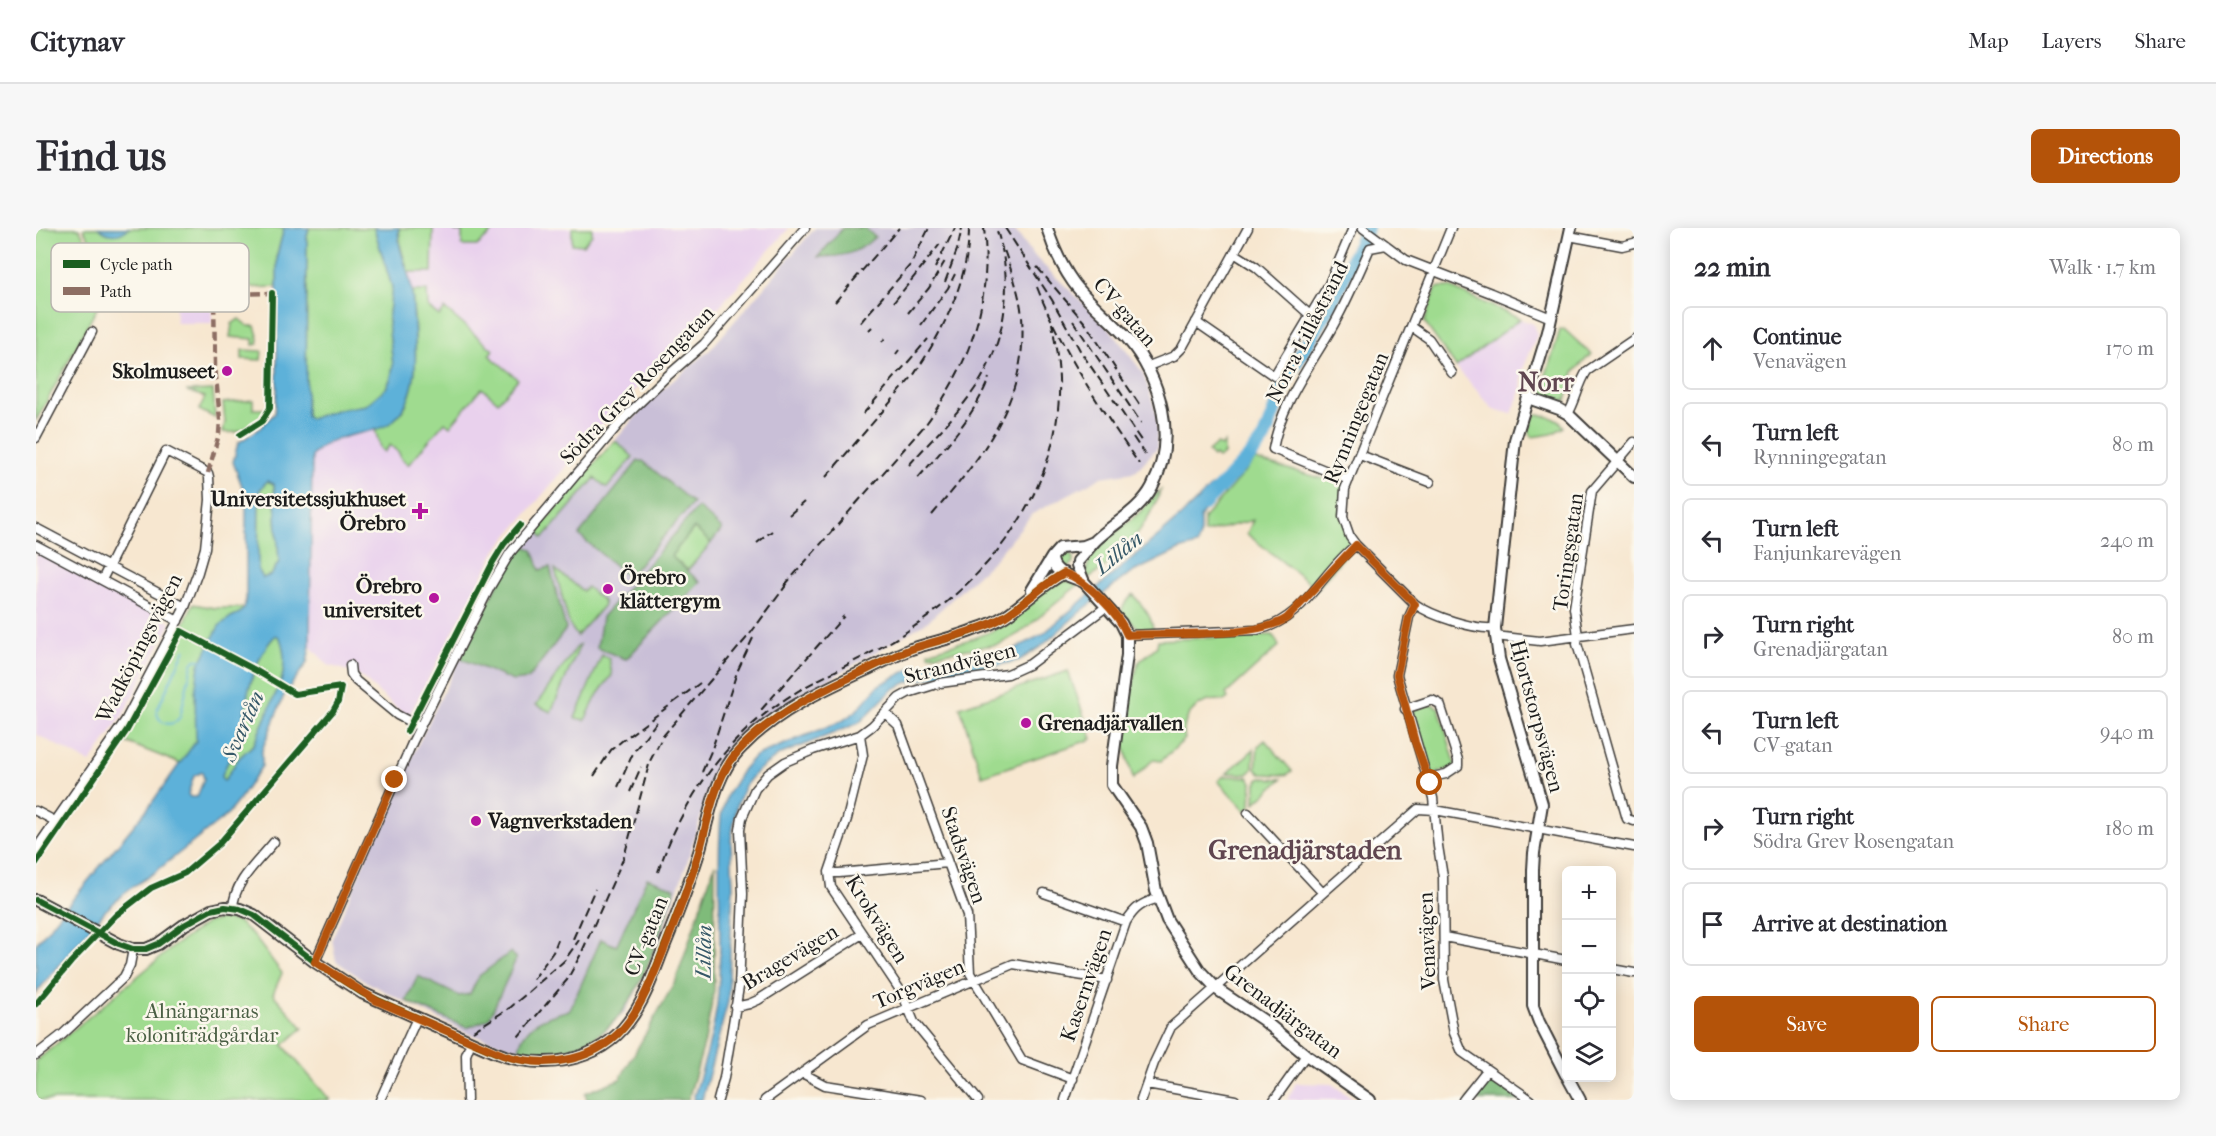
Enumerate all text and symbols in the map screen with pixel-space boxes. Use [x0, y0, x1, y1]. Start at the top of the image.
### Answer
text: Citynav [30, 25, 124, 58]
text: Map [1968, 29, 2009, 53]
text: Layers [2042, 29, 2101, 53]
text: Share [2134, 29, 2186, 53]
button: Directions [2031, 129, 2180, 183]
text: Find us [36, 132, 166, 181]
legend [51, 243, 249, 312]
text: 22 min [1694, 252, 1771, 283]
text: Cycle path [100, 255, 172, 274]
text: Walk · 1.7 km [2049, 256, 2156, 279]
street label: Norra Lillåstrand [1261, 257, 1353, 407]
street label: CV-gatan [1089, 273, 1161, 351]
text: Path [100, 282, 132, 301]
street label: Södra Grev Rosengatan [555, 301, 719, 469]
text: Continue [1753, 324, 1842, 350]
icon: ahead [1696, 332, 1729, 365]
text: 170 m [2105, 337, 2154, 360]
street label: Rynningegatan [1319, 348, 1393, 488]
text: Venavägen [1753, 350, 1847, 373]
place label: Skolmuseet [112, 359, 215, 383]
marker: Skolmuseet [220, 364, 234, 378]
district label: Norr [1518, 366, 1575, 398]
text: Turn left [1753, 420, 1839, 446]
icon: left [1696, 428, 1729, 461]
text: 80 m [2112, 433, 2154, 456]
text: Rynningegatan [1753, 446, 1887, 469]
place label: Universitetssjukhuset Örebro [209, 487, 407, 535]
street label: Toringsgatan [1548, 491, 1588, 613]
marker: Universitetssjukhuset Örebro [411, 502, 429, 520]
text: Turn left [1753, 516, 1839, 542]
icon: left [1696, 524, 1729, 557]
water label: Lillån [1088, 526, 1148, 581]
text: 240 m [2100, 529, 2154, 552]
text: Fanjunkarevägen [1753, 542, 1901, 565]
place label: Örebro klättergym [619, 564, 721, 613]
street label: Wadköpingsvägen [91, 570, 187, 727]
place label: Örebro universitet [322, 573, 422, 622]
marker: Örebro klättergym [601, 582, 615, 596]
marker: Örebro universitet [427, 591, 441, 605]
text: Turn right [1753, 612, 1854, 638]
icon: right [1696, 620, 1729, 653]
text: 80 m [2112, 625, 2154, 648]
street label: Hjortstorpsvägen [1505, 637, 1569, 795]
street label: Strandvägen [902, 638, 1018, 688]
text: Grenadjärgatan [1753, 638, 1888, 661]
water label: Svartån [215, 687, 270, 767]
text: Turn left [1753, 708, 1839, 734]
place label: Grenadjärvallen [1038, 711, 1184, 735]
marker: Grenadjärvallen [1019, 716, 1033, 730]
icon: left [1696, 716, 1729, 749]
text: 940 m [2100, 721, 2154, 744]
text: CV-gatan [1753, 734, 1833, 757]
route end [381, 766, 407, 792]
route start [1416, 769, 1442, 795]
street label: Stadsvägen [936, 803, 992, 907]
text: Turn right [1753, 804, 1854, 830]
place label: Vagnverkstaden [487, 809, 633, 833]
icon: right [1696, 812, 1729, 845]
marker: Vagnverkstaden [469, 814, 483, 828]
text: 180 m [2105, 817, 2154, 840]
text: Södra Grev Rosengatan [1753, 830, 1954, 853]
district label: Grenadjärstaden [1208, 834, 1402, 866]
map controls [1562, 866, 1616, 1082]
button: + [1562, 866, 1616, 920]
street label: Krokvägen [841, 871, 913, 967]
street label: Venavägen [1413, 892, 1441, 991]
street label: CV-gatan [619, 893, 673, 979]
icon: arrive [1696, 908, 1729, 941]
text: Arrive at destination [1753, 911, 1947, 937]
street label: Bragevägen [738, 919, 842, 995]
button: − [1562, 920, 1616, 974]
water label: Lillån [690, 925, 717, 982]
street label: Kasernvägen [1055, 925, 1117, 1045]
street label: Torgvägen [870, 954, 968, 1014]
street label: Grenadjärgatan [1219, 959, 1347, 1063]
button: locate [1562, 974, 1616, 1028]
button: Save [1694, 996, 1919, 1052]
button: Share [1931, 996, 2156, 1052]
park label: Alnängarnas koloniträdgårdar [126, 999, 278, 1047]
button: layers [1562, 1028, 1616, 1082]

